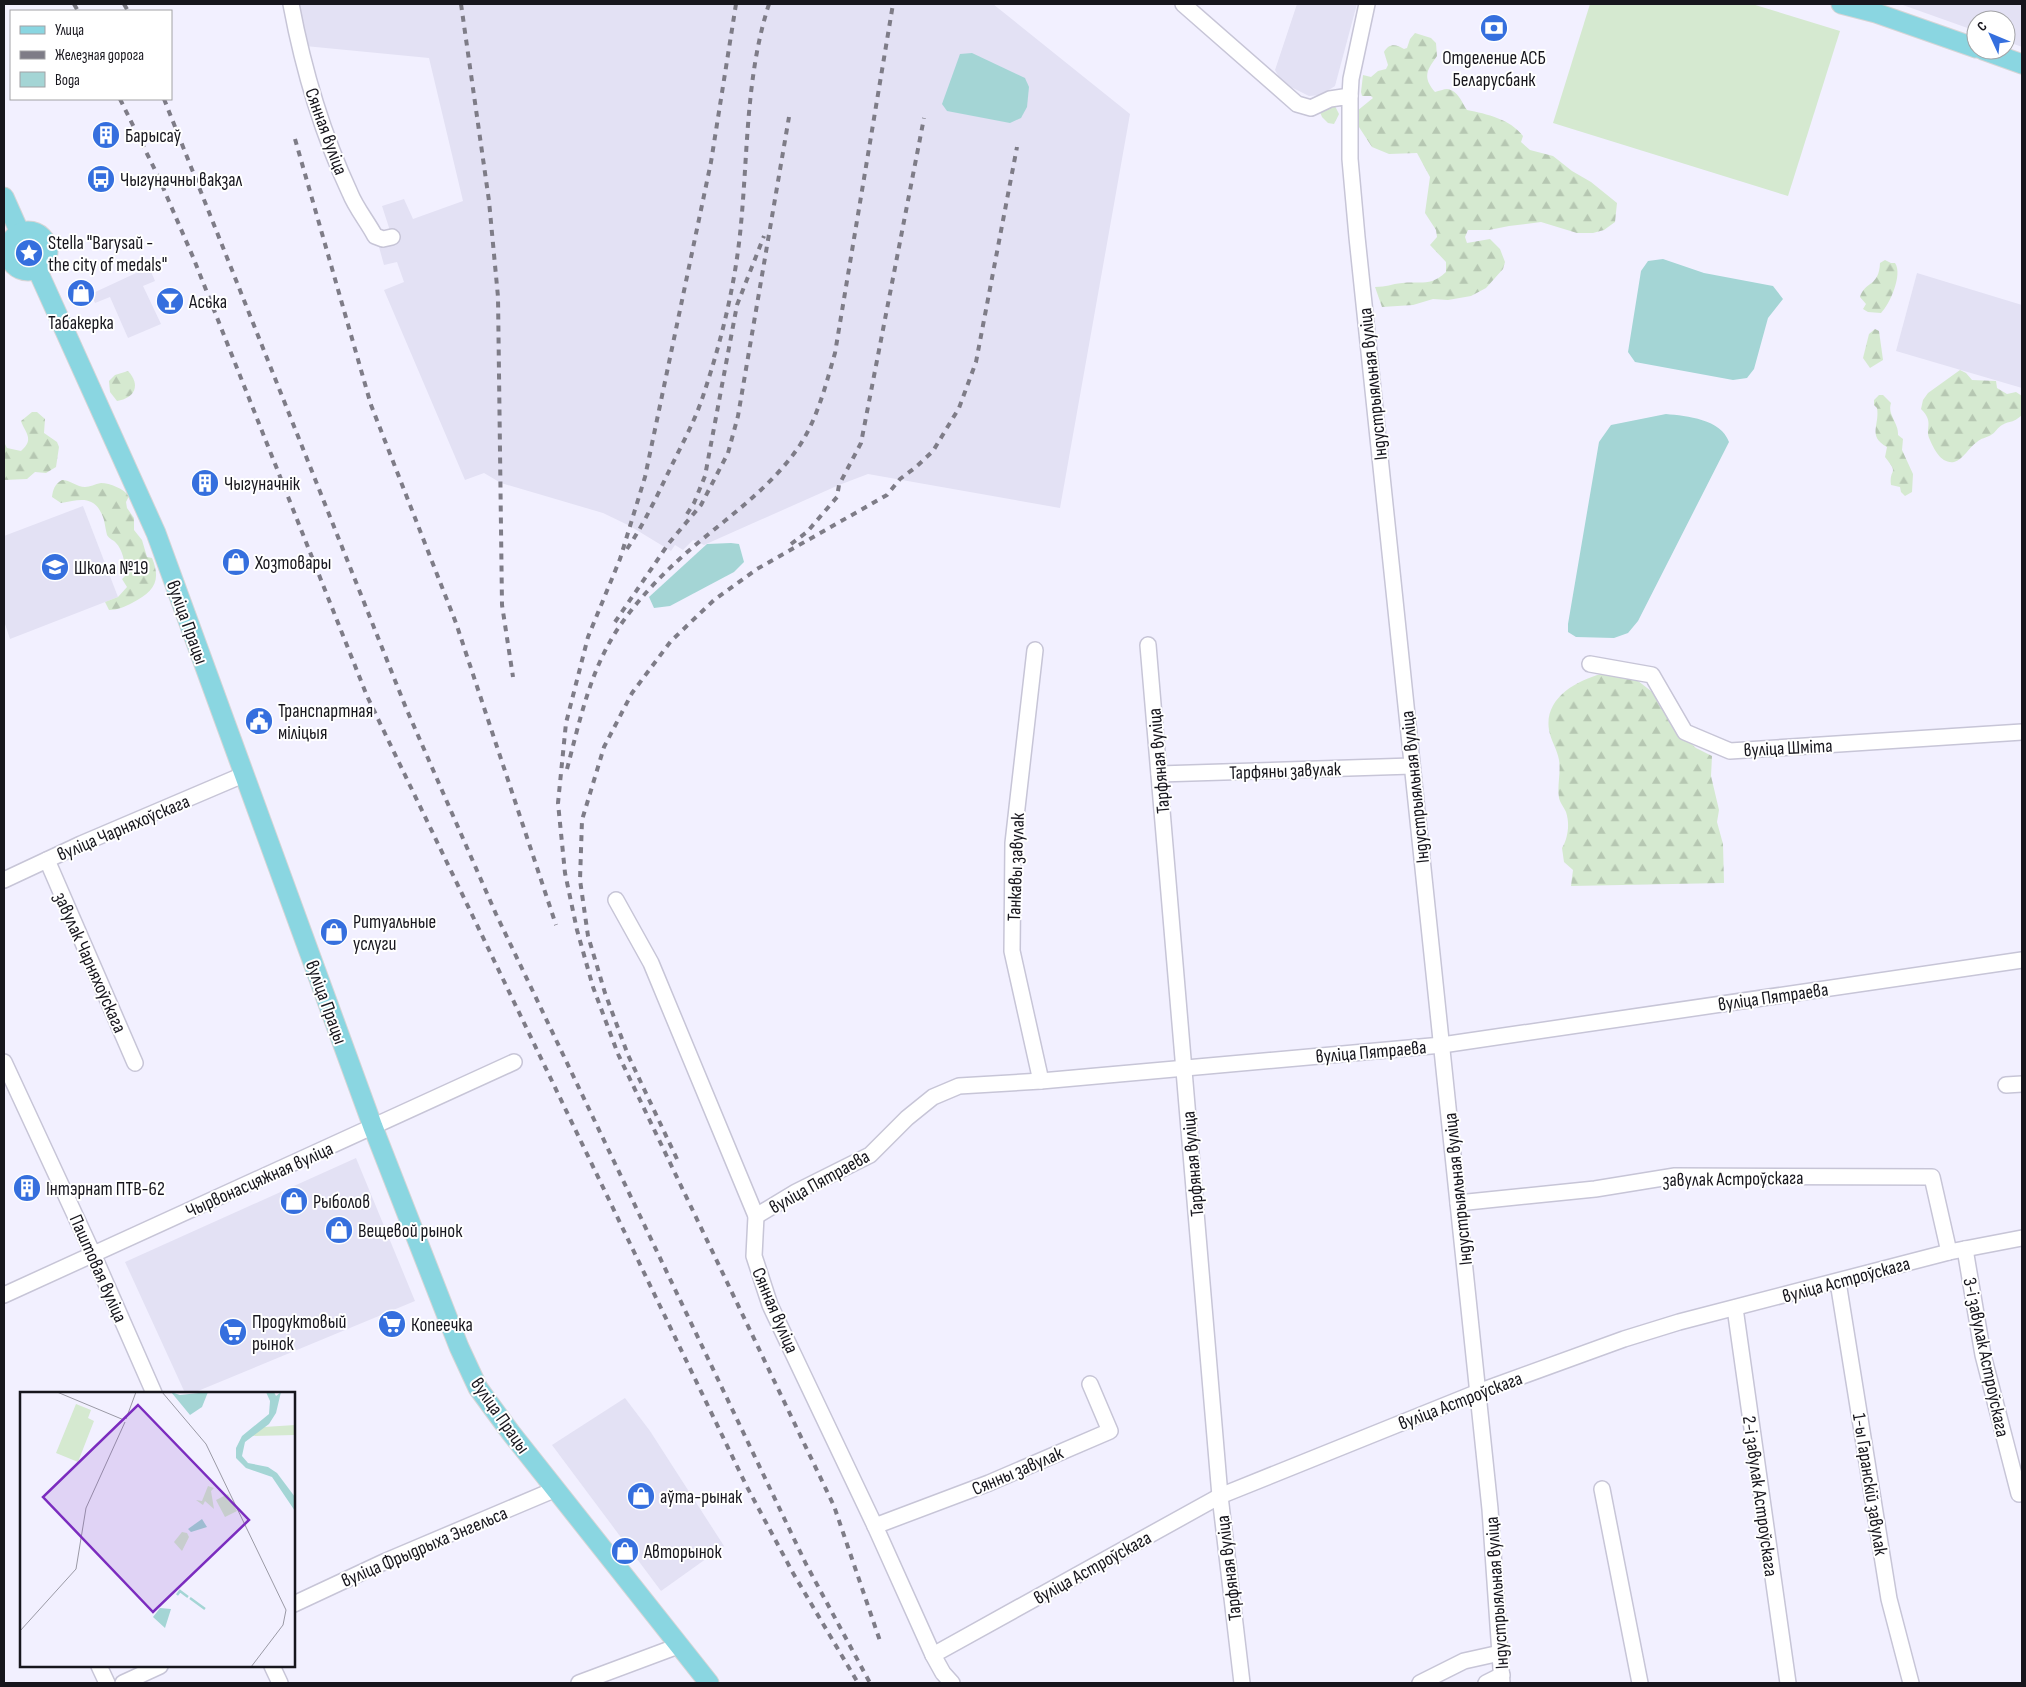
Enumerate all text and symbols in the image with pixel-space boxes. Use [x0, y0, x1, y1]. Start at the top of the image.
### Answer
legend [10, 10, 172, 100]
north arrow [1966, 10, 2016, 60]
bank icon: Отделение АСБ Беларусбанк [1479, 13, 1509, 43]
text: С [1973, 18, 1991, 35]
text: Улица [55, 21, 84, 40]
text: Железная дорога [55, 46, 144, 65]
place label: Отделение АСБ Беларусбанк [1442, 47, 1546, 92]
text: Вода [55, 71, 80, 90]
street label: Сянная вуліца [299, 85, 352, 178]
building icon: Барысаў [91, 120, 121, 150]
place label: Барысаў [125, 125, 182, 148]
bus stop icon: Чыгуначны вакзал [86, 164, 116, 194]
place label: Чыгуначны вакзал [120, 169, 243, 192]
place label: Stella "Barysaŭ - the city of medals" [48, 232, 167, 277]
place icon: Stella "Barysaŭ - the city of medals" [14, 238, 44, 268]
shop icon: Табакерка [66, 278, 96, 308]
bar icon: Аська [155, 286, 185, 316]
place label: Аська [188, 291, 227, 314]
street label: Індустрыяльная вуліца [1354, 307, 1393, 461]
place label: Табакерка [48, 312, 114, 335]
building icon: Чыгуначнік [190, 468, 220, 498]
place label: Чыгуначнік [224, 473, 301, 496]
shop icon: Хозтовары [221, 547, 251, 577]
school or university icon: Школа №19 [40, 552, 70, 582]
place label: Хозтовары [254, 552, 331, 575]
place label: Школа №19 [74, 557, 149, 580]
street label: вуліца Працы [161, 578, 212, 668]
place label: Транспартная міліцыя [278, 700, 373, 745]
public building icon: Транспартная міліцыя [244, 706, 274, 736]
street label: Тарфяная вуліца [1143, 707, 1176, 815]
street label: Індустрыяльная вуліца [1396, 710, 1435, 864]
street label: вуліца Шміта [1743, 735, 1833, 762]
street label: Тарфяны завулак [1229, 758, 1342, 785]
street label: вуліца Чарняхоўскага [54, 790, 193, 867]
street label: Танкавы завулак [1003, 812, 1030, 922]
street label: завулак Чарняхоўскага [48, 889, 131, 1037]
place label: Ритуальные услуги [353, 911, 436, 956]
shop icon: Ритуальные услуги [319, 917, 349, 947]
street label: вуліца Працы [300, 958, 351, 1048]
street label: вуліца Пятраева [1717, 978, 1830, 1017]
street label: вуліца Пятраева [1315, 1036, 1427, 1069]
street label: Тарфяная вуліца [1177, 1110, 1210, 1218]
street label: Індустрыяльная вуліца [1439, 1112, 1478, 1266]
street label: Чырвонасцяжная вуліца [182, 1138, 337, 1223]
street label: вуліца Пятраева [766, 1145, 874, 1219]
street label: завулак Астроўскага [1662, 1167, 1804, 1192]
building icon: Інтэрнат ПТВ-62 [12, 1173, 42, 1203]
place label: Інтэрнат ПТВ-62 [46, 1178, 165, 1201]
shop icon: Рыболов [279, 1186, 309, 1216]
place label: Рыболов [313, 1191, 370, 1214]
street label: Паштовая вуліца [64, 1211, 132, 1326]
shop icon: Вещевой рынок [324, 1215, 354, 1245]
place label: Вещевой рынок [358, 1220, 463, 1243]
street label: вуліца Астроўскага [1780, 1252, 1913, 1308]
street label: Сянная вуліца [746, 1264, 803, 1357]
street label: 3-і завулак Астроўскага [1957, 1276, 2014, 1439]
supermarket icon: Копеечка [377, 1309, 407, 1339]
place label: Продуктовый рынок [252, 1311, 346, 1356]
place label: Копеечка [411, 1314, 473, 1337]
supermarket icon: Продуктовый рынок [218, 1317, 248, 1347]
street label: вуліца Астроўскага [1395, 1367, 1526, 1436]
street label: вуліца Працы [465, 1373, 534, 1458]
inset map [20, 1392, 295, 1667]
street label: 1-ы Гаранскій завулак [1847, 1412, 1892, 1558]
street label: 2-і завулак Астроўскага [1737, 1414, 1782, 1578]
street label: Сянны завулак [968, 1442, 1067, 1501]
shop icon: аўта-рынак [626, 1481, 656, 1511]
place label: аўта-рынак [660, 1486, 743, 1509]
street label: вуліца Фрыдрыха Энгельса [338, 1502, 511, 1593]
street label: Тарфяная вуліца [1212, 1514, 1247, 1622]
street label: Індустрыяльная вуліца [1481, 1516, 1514, 1670]
street label: вуліца Астроўскага [1030, 1527, 1156, 1610]
shop icon: Авторынок [610, 1536, 640, 1566]
place label: Авторынок [643, 1541, 723, 1564]

